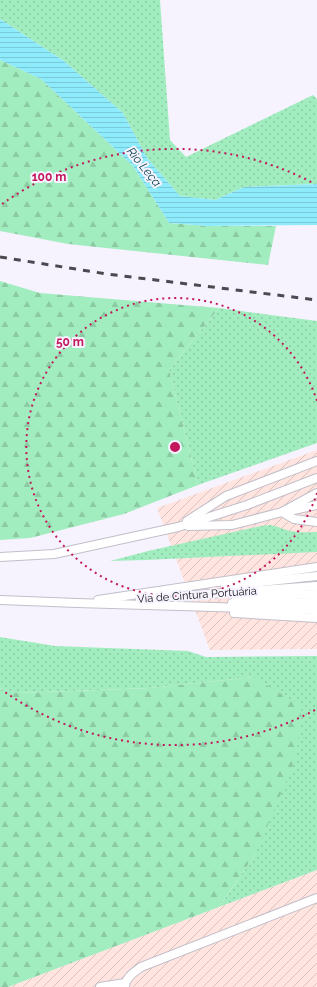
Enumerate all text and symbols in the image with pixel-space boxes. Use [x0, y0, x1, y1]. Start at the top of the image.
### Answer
water label: Rio Leça [124, 145, 164, 189]
text: 100 m [32, 170, 66, 184]
text: 50 m [56, 335, 84, 349]
centre of rings [168, 440, 182, 454]
street label: Via de Cintura Portuária [137, 584, 257, 606]

